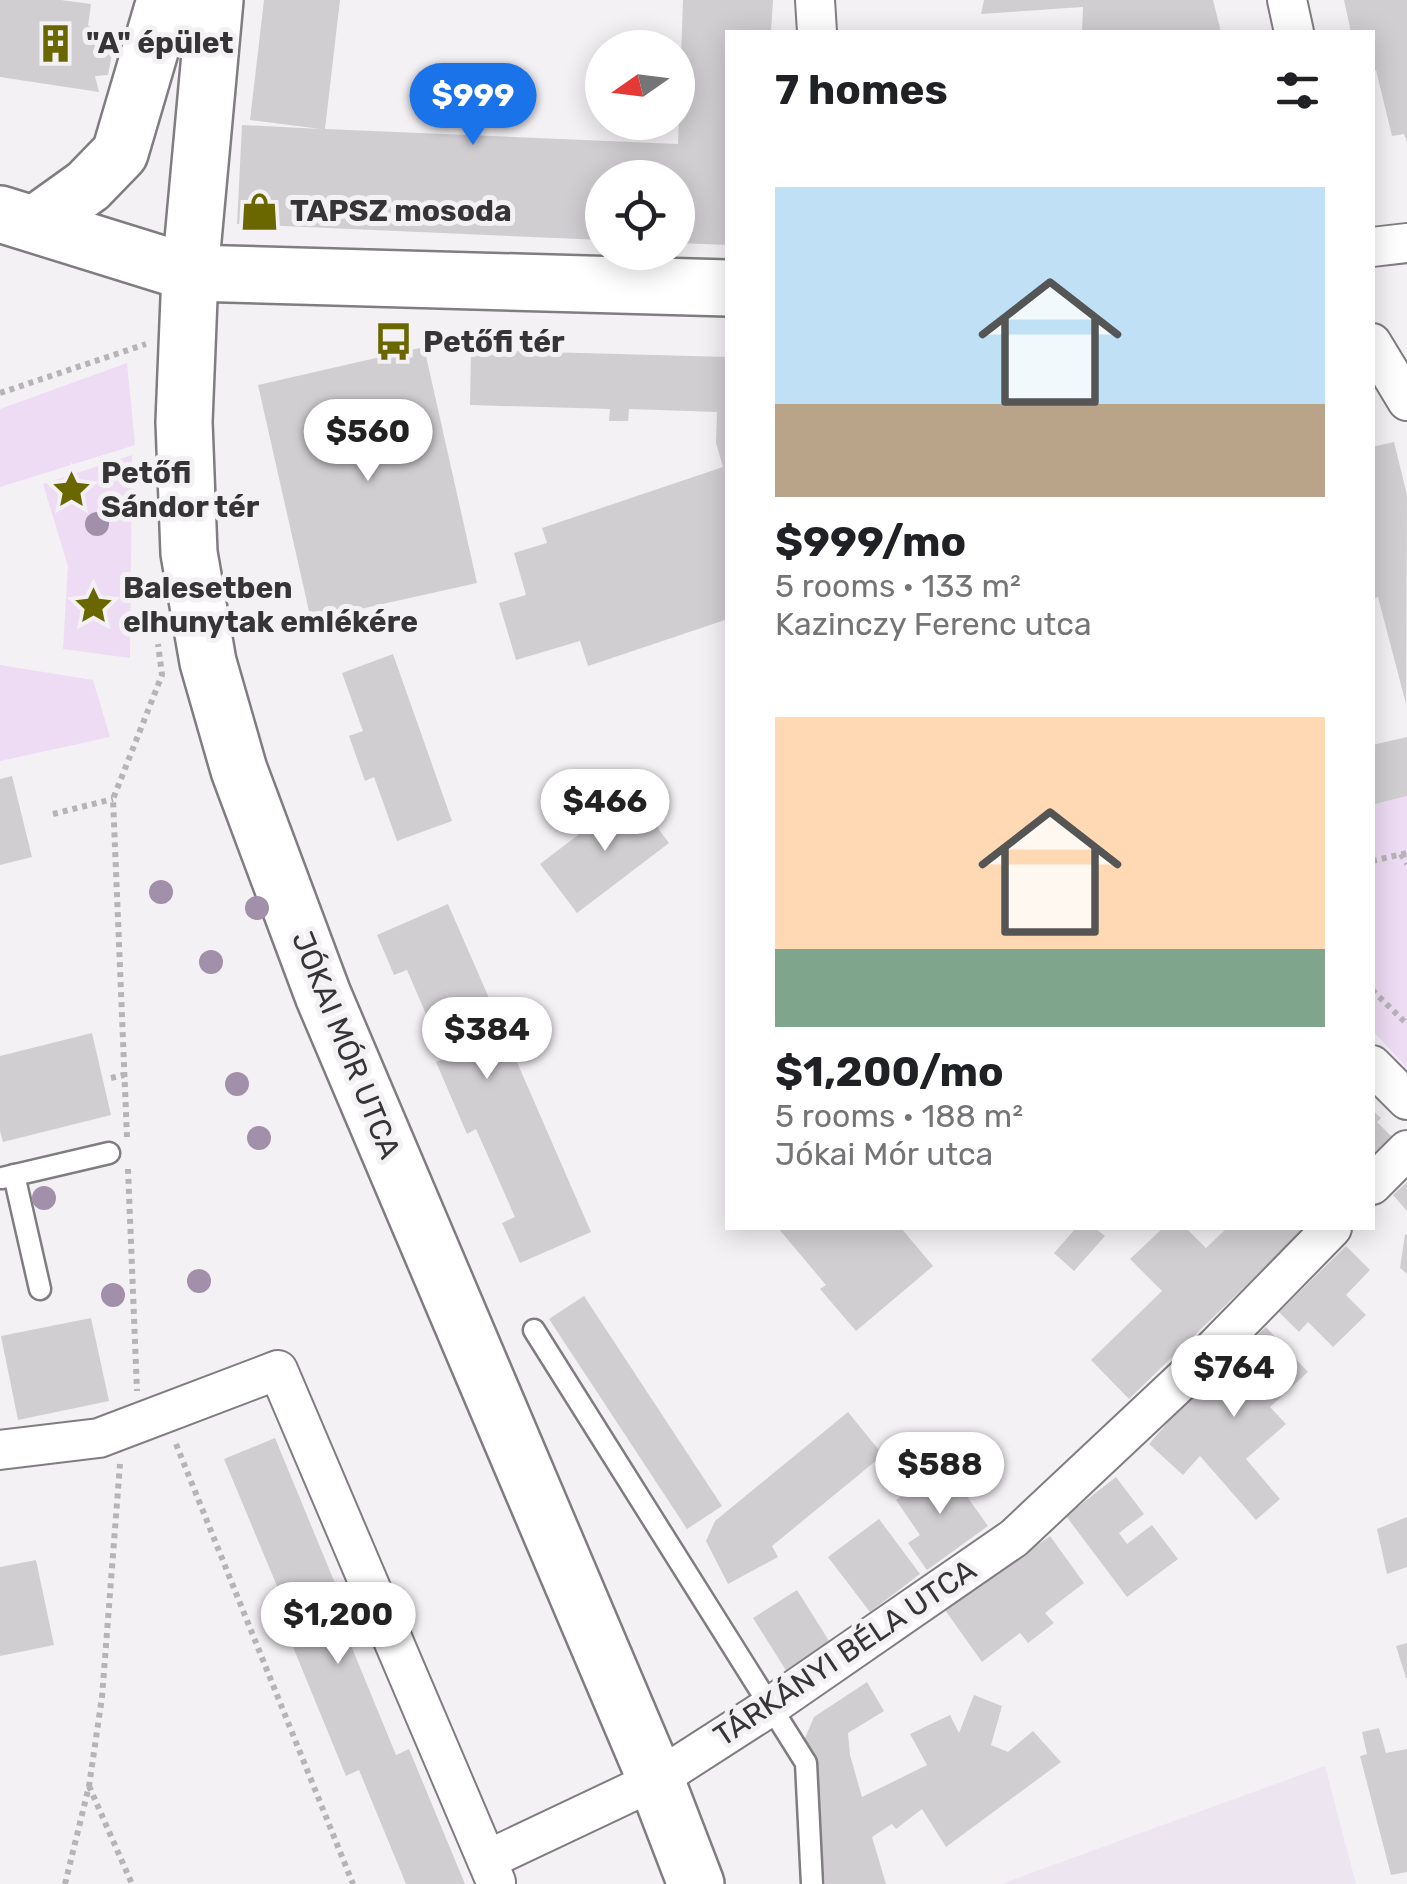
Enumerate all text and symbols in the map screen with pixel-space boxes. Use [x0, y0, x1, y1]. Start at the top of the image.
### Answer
building icon: "A" épület [35, 22, 77, 64]
place label: "A" épület [86, 25, 234, 61]
north arrow [585, 30, 695, 140]
map controls [585, 30, 695, 270]
pin: $999 [414, 63, 532, 148]
icon: filters [1270, 63, 1325, 118]
text: 7 homes [775, 65, 948, 115]
text: $999 [432, 76, 514, 114]
button: locate [585, 160, 695, 270]
shop icon: TAPSZ mosoda [239, 190, 281, 232]
place label: TAPSZ mosoda [290, 193, 512, 229]
icon: home [960, 252, 1140, 432]
bus stop icon: Petőfi tér [372, 321, 414, 363]
place label: Petőfi tér [423, 324, 565, 360]
pin: $560 [309, 399, 427, 484]
text: $560 [326, 412, 410, 450]
place label: Petőfi Sándor tér [101, 455, 260, 525]
place icon: Petőfi Sándor tér [50, 469, 92, 511]
text: $999/mo [775, 517, 966, 567]
text: 5 rooms · 133 m² [775, 567, 1021, 605]
place label: Balesetben elhunytak emlékére [123, 570, 418, 640]
place icon: Balesetben elhunytak emlékére [72, 584, 114, 626]
text: Kazinczy Ferenc utca [775, 605, 1092, 643]
pin: $466 [546, 769, 664, 854]
text: $466 [563, 782, 647, 820]
icon: home [960, 782, 1140, 962]
street label: JÓKAI MÓR UTCA [284, 926, 408, 1164]
pin: $384 [428, 997, 546, 1082]
text: $384 [444, 1010, 530, 1048]
text: $1,200/mo [775, 1047, 1004, 1097]
text: 5 rooms · 188 m² [775, 1097, 1023, 1135]
text: Jókai Mór utca [775, 1135, 993, 1173]
pin: $764 [1175, 1335, 1293, 1420]
text: $764 [1193, 1348, 1275, 1386]
pin: $588 [881, 1432, 999, 1517]
text: $588 [897, 1445, 983, 1483]
street label: TÁRKÁNYI BÉLA UTCA [707, 1552, 983, 1754]
pin: $1,200 [257, 1582, 419, 1667]
text: $1,200 [283, 1595, 393, 1633]

